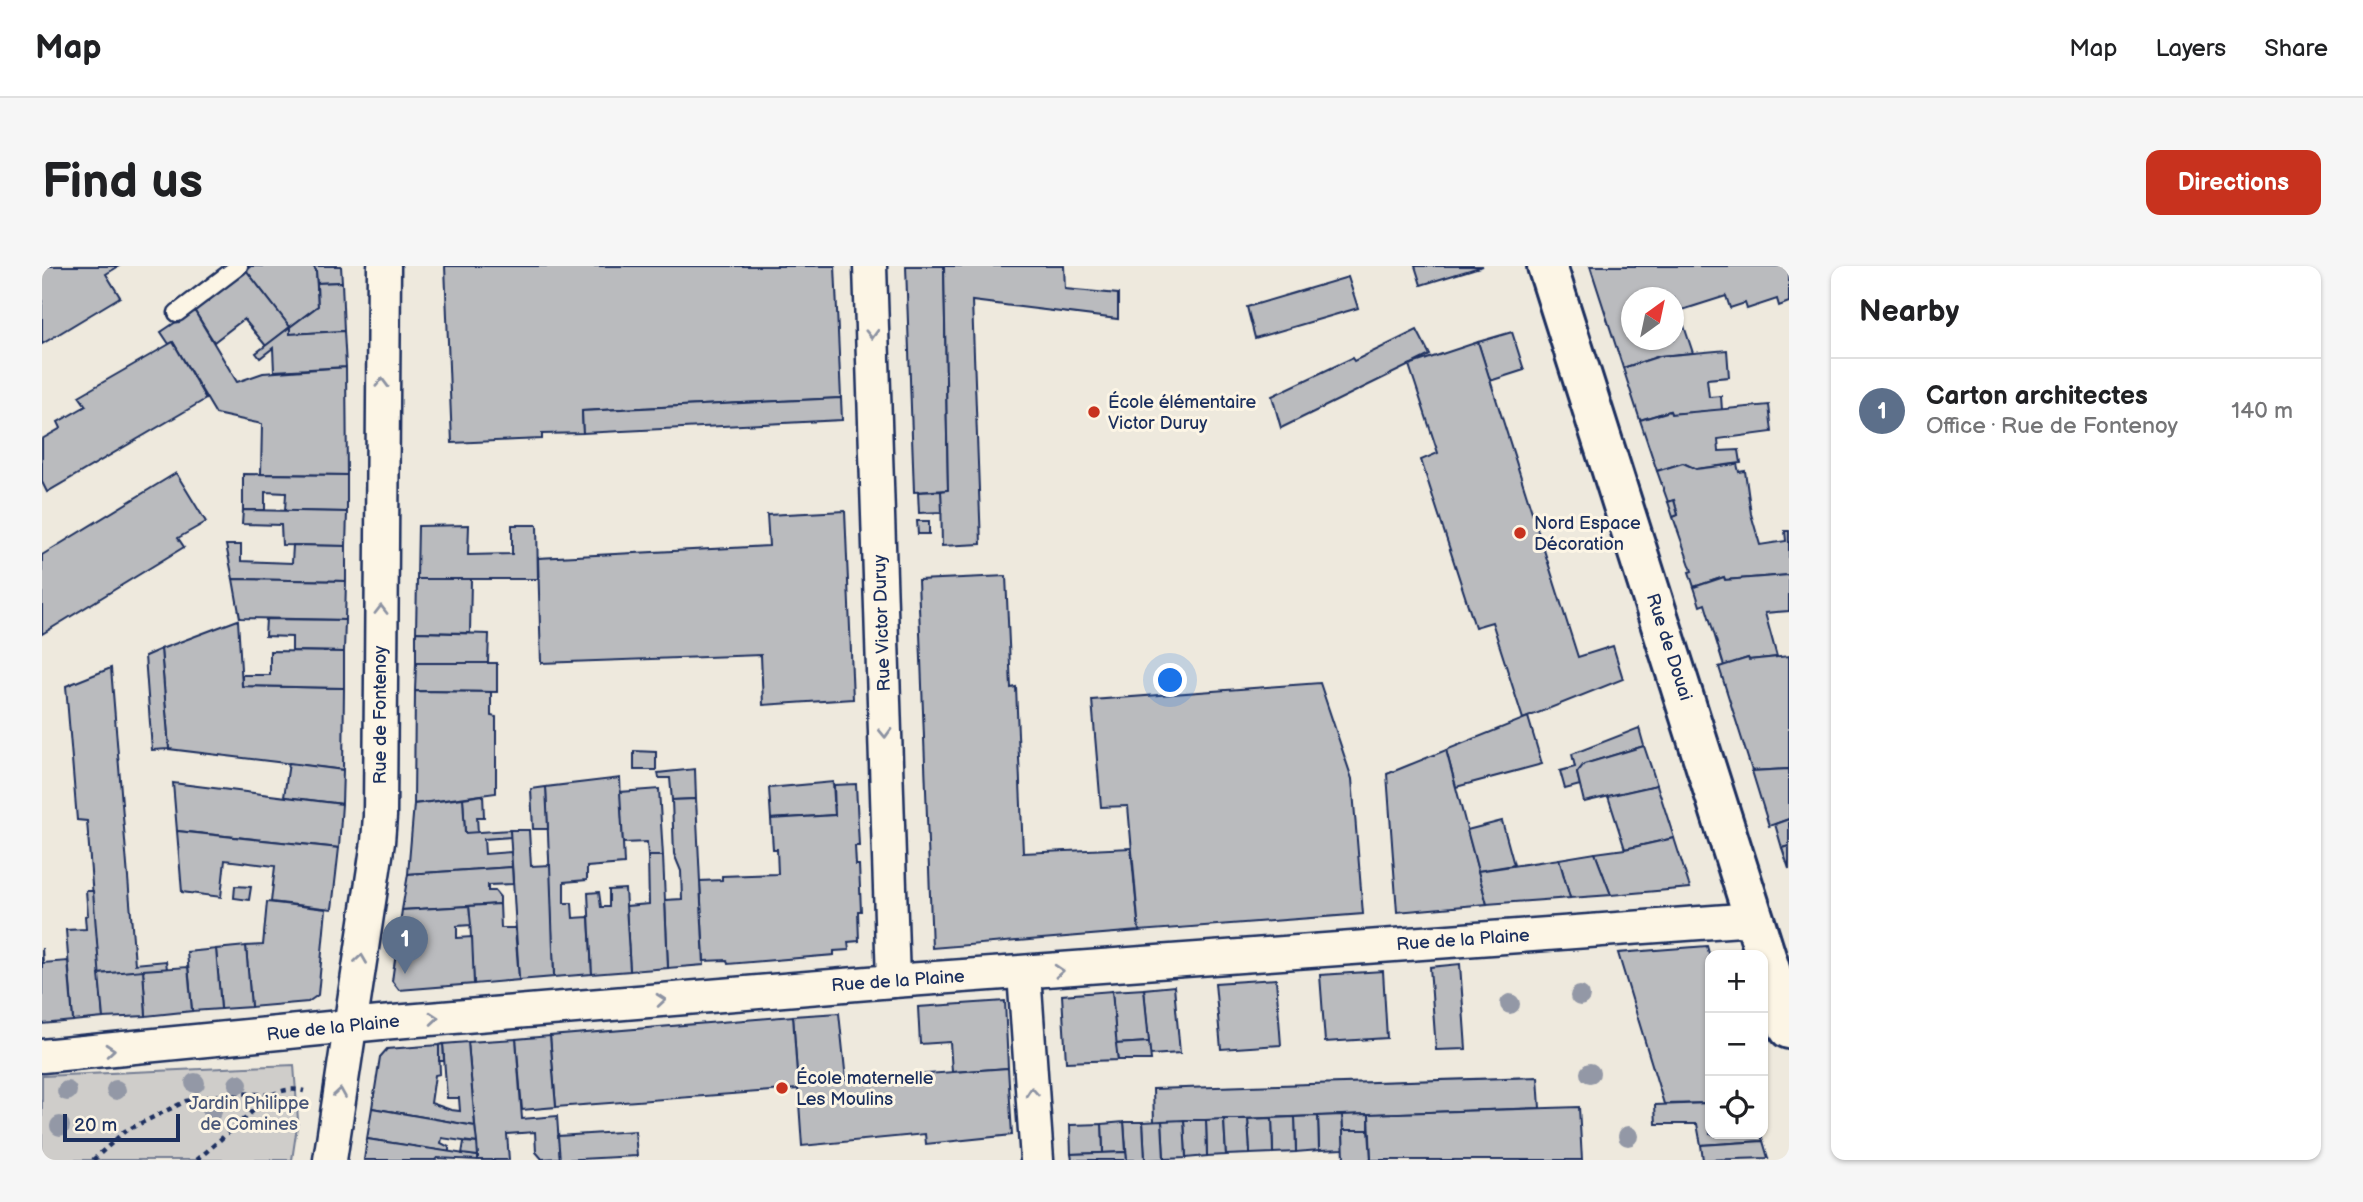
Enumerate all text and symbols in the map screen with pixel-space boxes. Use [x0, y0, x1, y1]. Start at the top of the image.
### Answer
text: Map [35, 28, 101, 68]
text: Map [2069, 34, 2117, 63]
text: Layers [2155, 34, 2226, 63]
text: Share [2264, 34, 2328, 63]
button: Directions [2146, 150, 2321, 215]
text: Find us [42, 153, 203, 212]
north arrow [1621, 287, 1684, 350]
text: Nearby [1859, 294, 1959, 330]
one-way arrow [864, 329, 880, 340]
one-way arrow [374, 377, 390, 388]
text: Carton architectes [1926, 381, 2148, 412]
place label: École élémentaire Victor Duruy [1108, 390, 1256, 434]
text: 1 [1877, 397, 1887, 425]
text: 140 m [2231, 397, 2293, 425]
marker: École élémentaire Victor Duruy [1086, 404, 1102, 420]
text: Office · Rue de Fontenoy [1926, 412, 2178, 440]
place label: Nord Espace Décoration [1534, 513, 1641, 555]
marker: Nord Espace Décoration [1512, 525, 1528, 541]
street label: Rue Victor Duruy [869, 553, 895, 692]
street label: Rue de Douai [1642, 591, 1696, 703]
one-way arrow [373, 605, 389, 615]
street label: Rue de Fontenoy [370, 645, 391, 784]
your location [1153, 663, 1187, 697]
one-way arrow [878, 728, 893, 739]
pin: 1 [382, 916, 428, 974]
street label: Rue de la Plaine [1396, 925, 1531, 955]
map controls [1705, 950, 1768, 1139]
button: + [1705, 950, 1768, 1013]
one-way arrow [353, 953, 368, 965]
one-way arrow [1053, 964, 1064, 979]
street label: Rue de la Plaine [831, 966, 966, 996]
one-way arrow [655, 993, 666, 1008]
street label: Rue de la Plaine [265, 1011, 401, 1045]
one-way arrow [429, 1011, 440, 1026]
button: − [1705, 1013, 1768, 1076]
one-way arrow [104, 1042, 116, 1057]
place label: École maternelle Les Moulins [796, 1066, 934, 1110]
button: locate [1705, 1076, 1768, 1139]
marker: École maternelle Les Moulins [774, 1080, 790, 1096]
one-way arrow [1025, 1086, 1040, 1097]
one-way arrow [332, 1087, 347, 1099]
park label: Jardin Philippe de Comines [189, 1093, 309, 1135]
scale bar [63, 1111, 180, 1143]
text: 20 m [74, 1114, 117, 1137]

